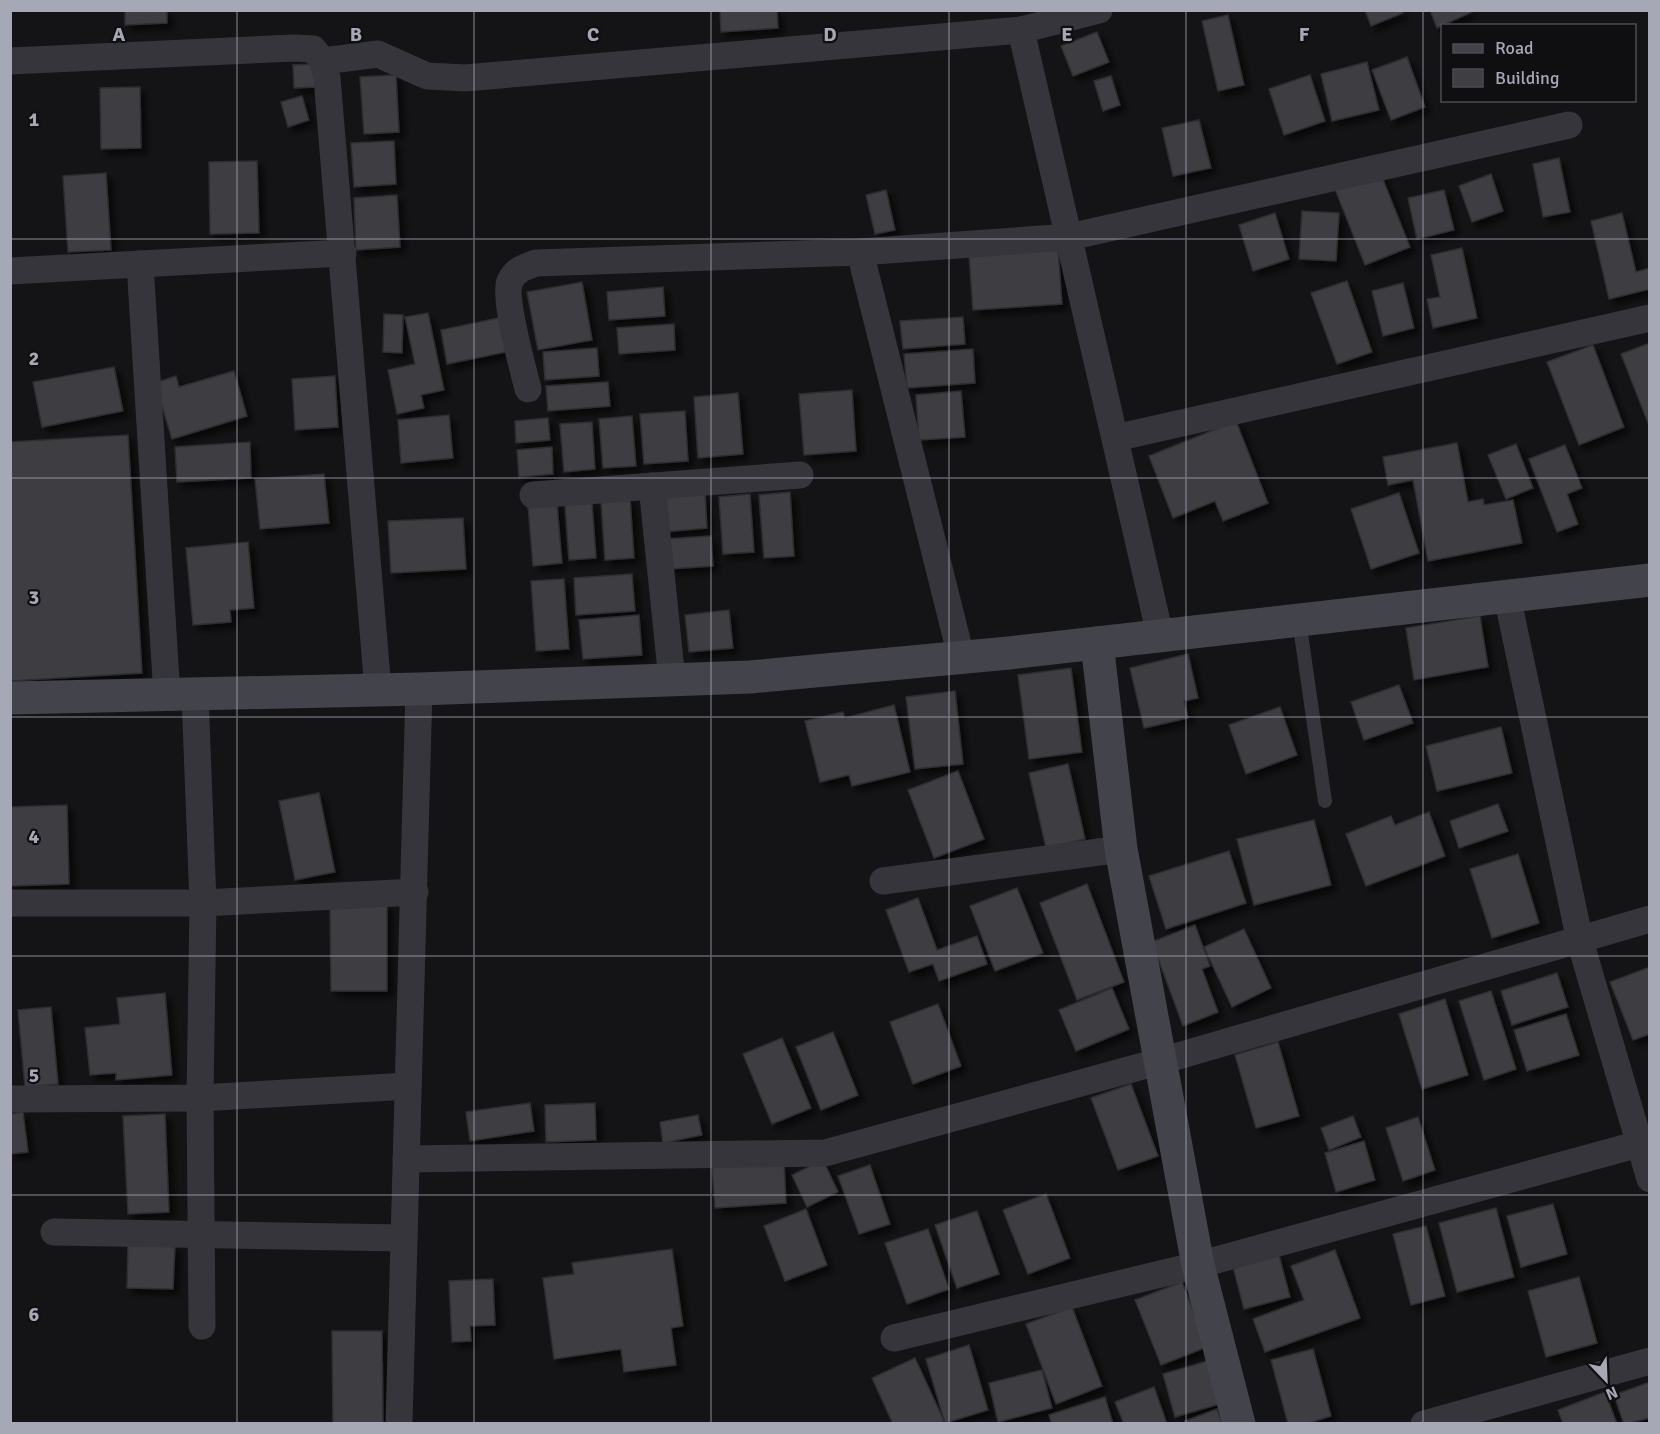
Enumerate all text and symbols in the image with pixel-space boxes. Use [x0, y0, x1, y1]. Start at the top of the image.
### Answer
text: A [113, 22, 126, 47]
text: B [350, 22, 362, 47]
text: C [587, 22, 599, 47]
text: D [823, 22, 837, 47]
text: E [1061, 22, 1073, 47]
text: F [1299, 22, 1310, 47]
legend [1441, 24, 1636, 102]
text: Road [1495, 37, 1534, 59]
text: Building [1495, 67, 1559, 89]
text: 1 [29, 107, 40, 132]
text: 2 [29, 346, 39, 371]
text: 3 [29, 585, 39, 610]
text: 4 [29, 824, 40, 849]
text: 5 [29, 1063, 39, 1088]
text: 6 [29, 1302, 40, 1327]
north arrow [1576, 1350, 1636, 1410]
text: N [1602, 1382, 1621, 1404]

